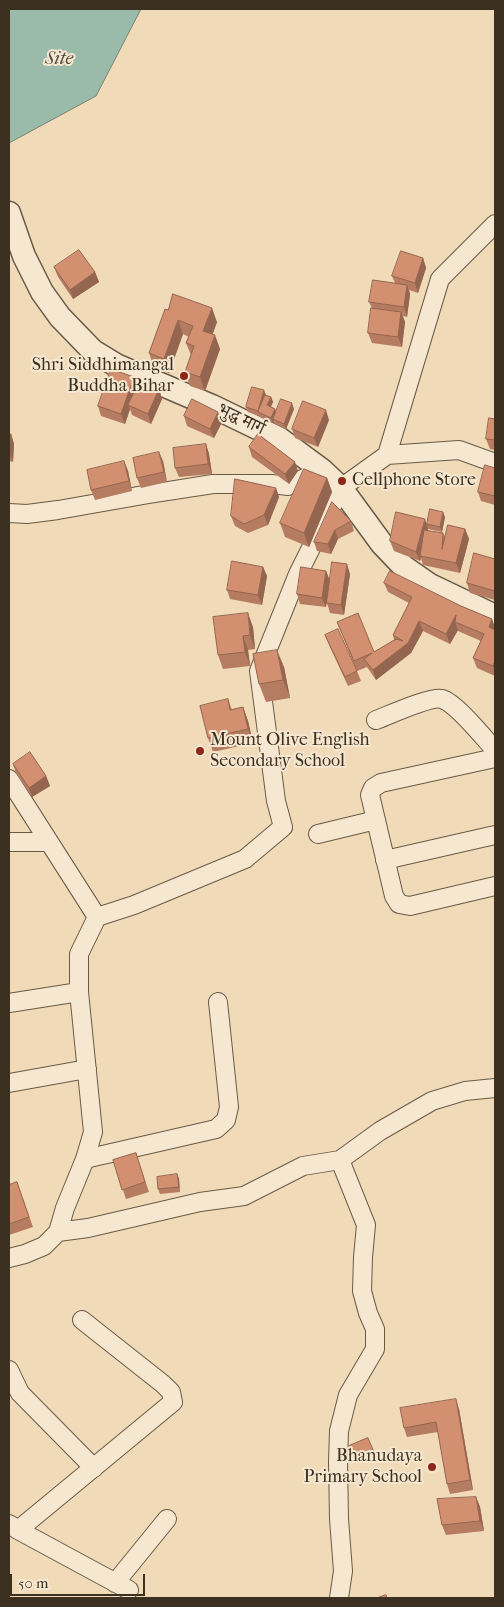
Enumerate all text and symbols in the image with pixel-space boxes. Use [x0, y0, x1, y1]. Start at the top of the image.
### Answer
water label: Site [45, 48, 73, 70]
place label: Shri Siddhimangal Buddha Bihar [32, 355, 174, 398]
marker: Shri Siddhimangal Buddha Bihar [178, 370, 190, 382]
street label: भुद्ध मार्ग [214, 399, 268, 441]
place label: Cellphone Store [352, 470, 476, 492]
marker: Cellphone Store [336, 475, 348, 487]
place label: Mount Olive English Secondary School [210, 730, 370, 772]
marker: Mount Olive English Secondary School [194, 745, 206, 757]
place label: Bhanudaya Primary School [304, 1446, 422, 1488]
marker: Bhanudaya Primary School [426, 1461, 438, 1473]
scale bar [12, 1564, 148, 1596]
text: 50 m [18, 1574, 48, 1592]

